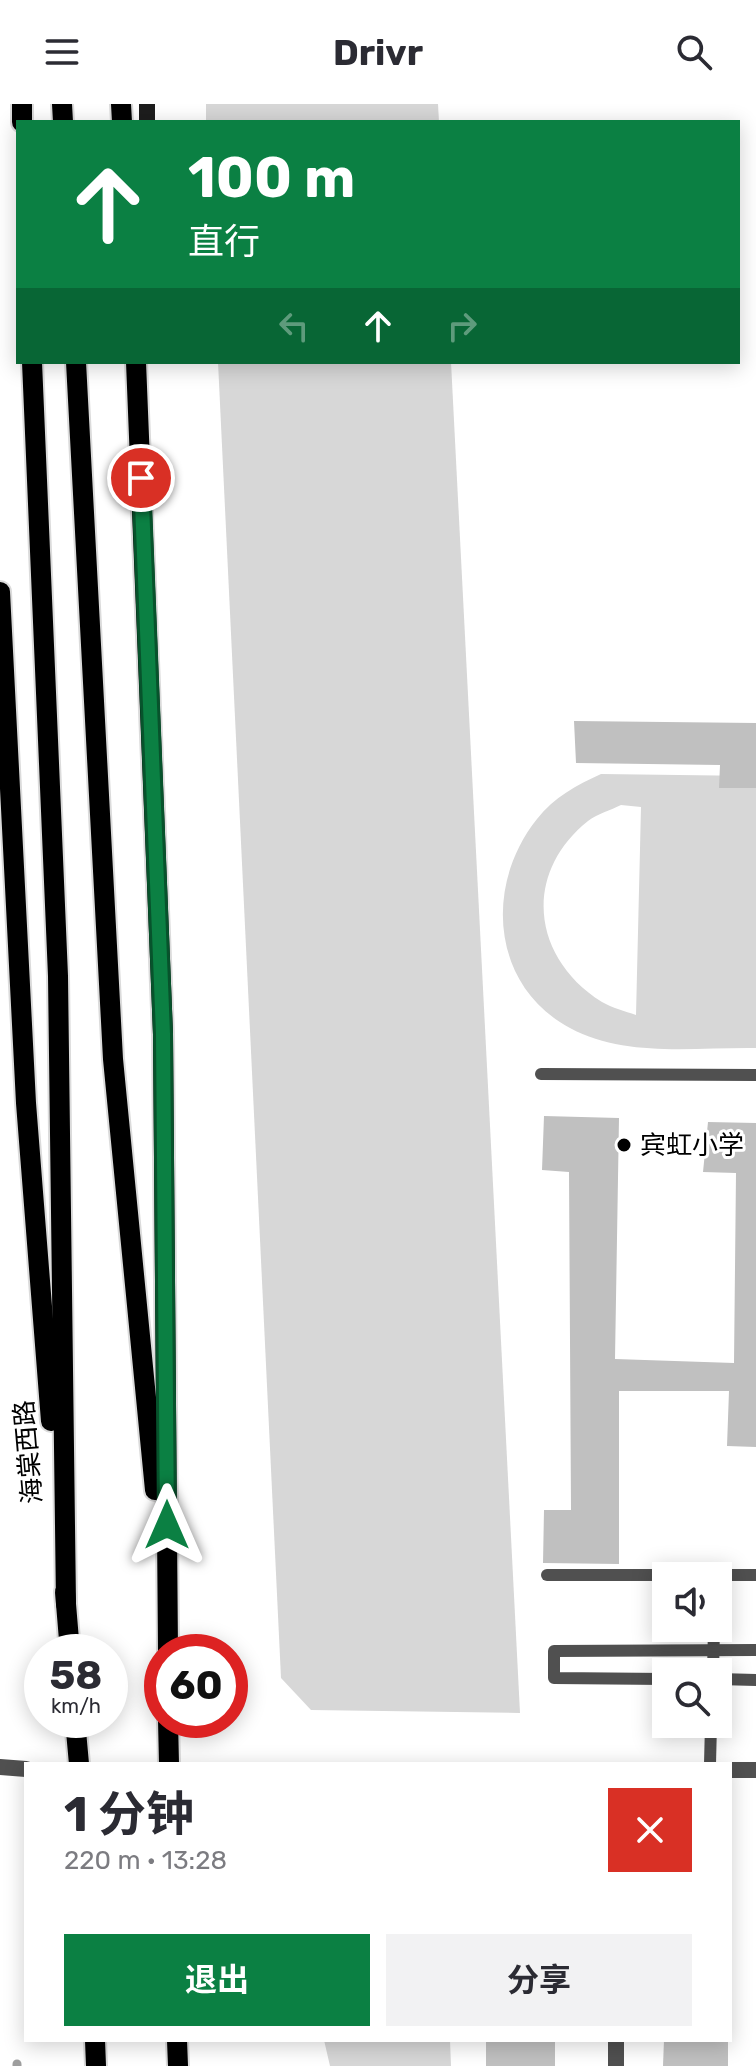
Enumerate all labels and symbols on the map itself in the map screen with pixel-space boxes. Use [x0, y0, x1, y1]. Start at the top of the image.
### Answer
pin [107, 444, 175, 512]
place label: 宾虹小学 [640, 1130, 744, 1161]
marker: 宾虹小学 [615, 1136, 633, 1154]
street label: 海棠西路 [9, 1399, 48, 1505]
position arrow [125, 1483, 209, 1567]
speed limit sign: 60 [144, 1634, 248, 1738]

